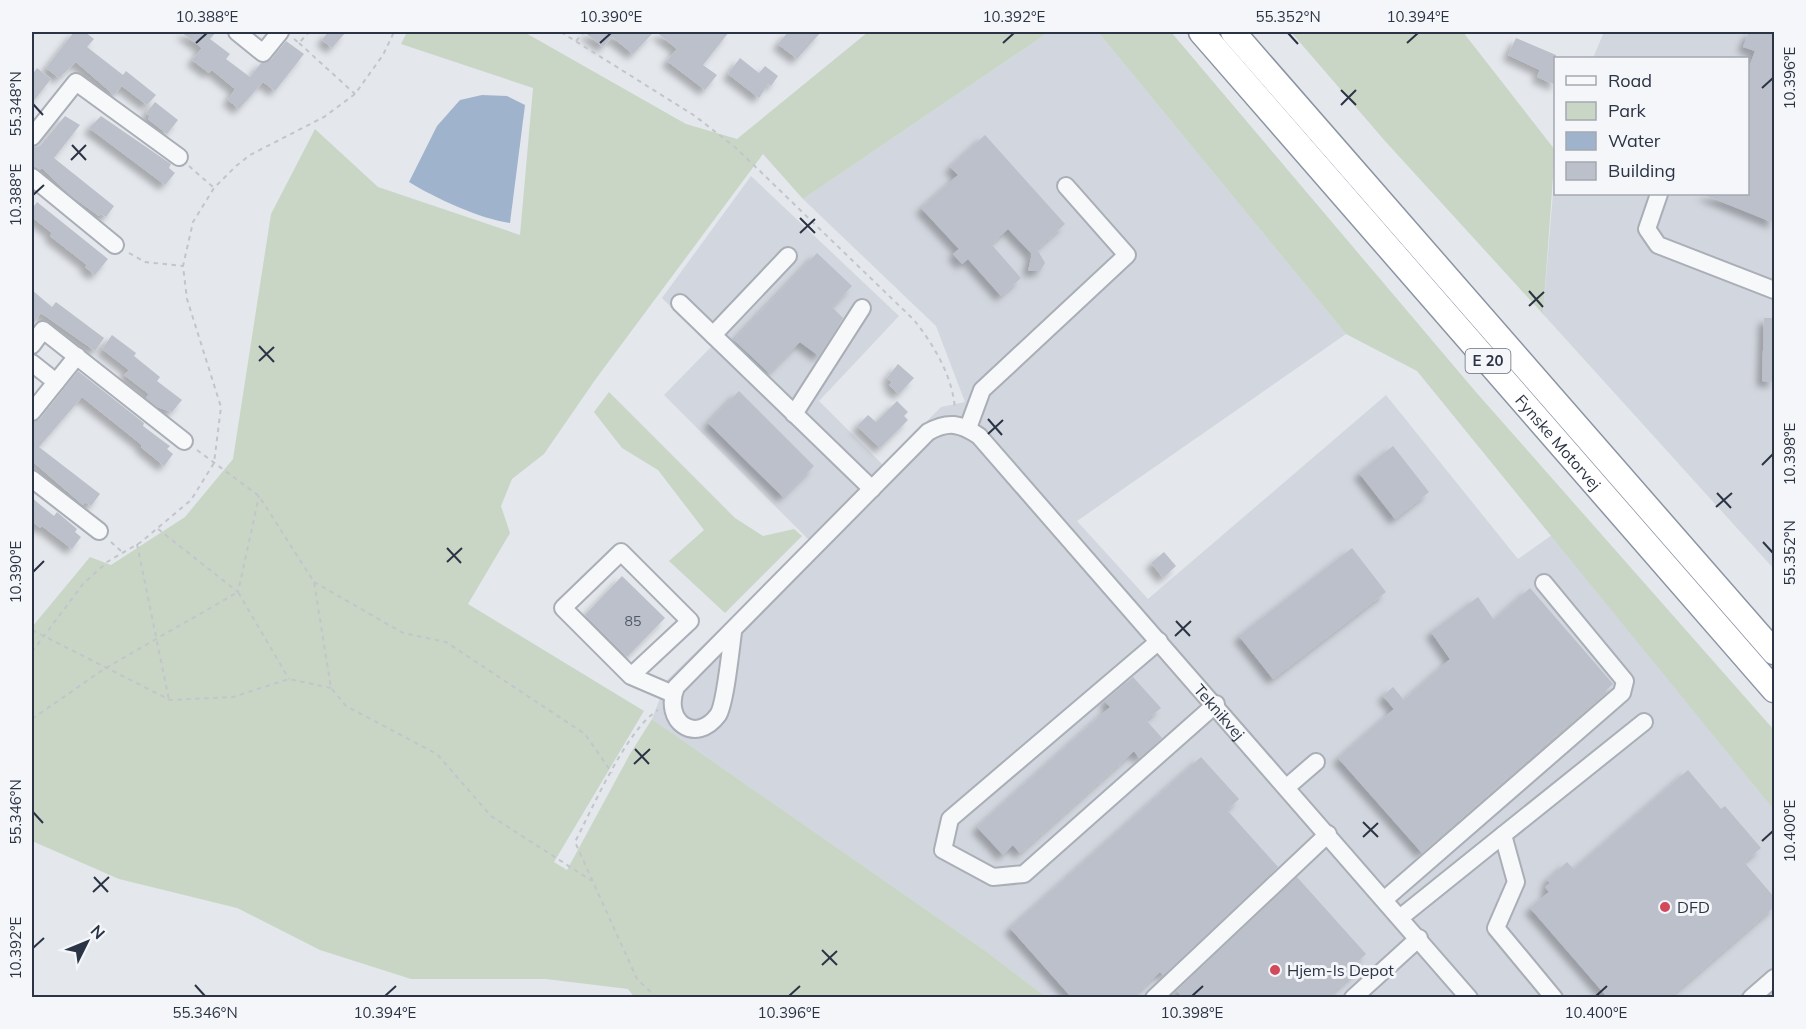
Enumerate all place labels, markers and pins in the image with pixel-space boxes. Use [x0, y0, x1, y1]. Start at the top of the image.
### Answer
place label: DFD [1677, 897, 1710, 917]
marker: DFD [1658, 900, 1672, 914]
place label: Hjem-Is Depot [1287, 960, 1394, 980]
marker: Hjem-Is Depot [1268, 963, 1282, 977]

